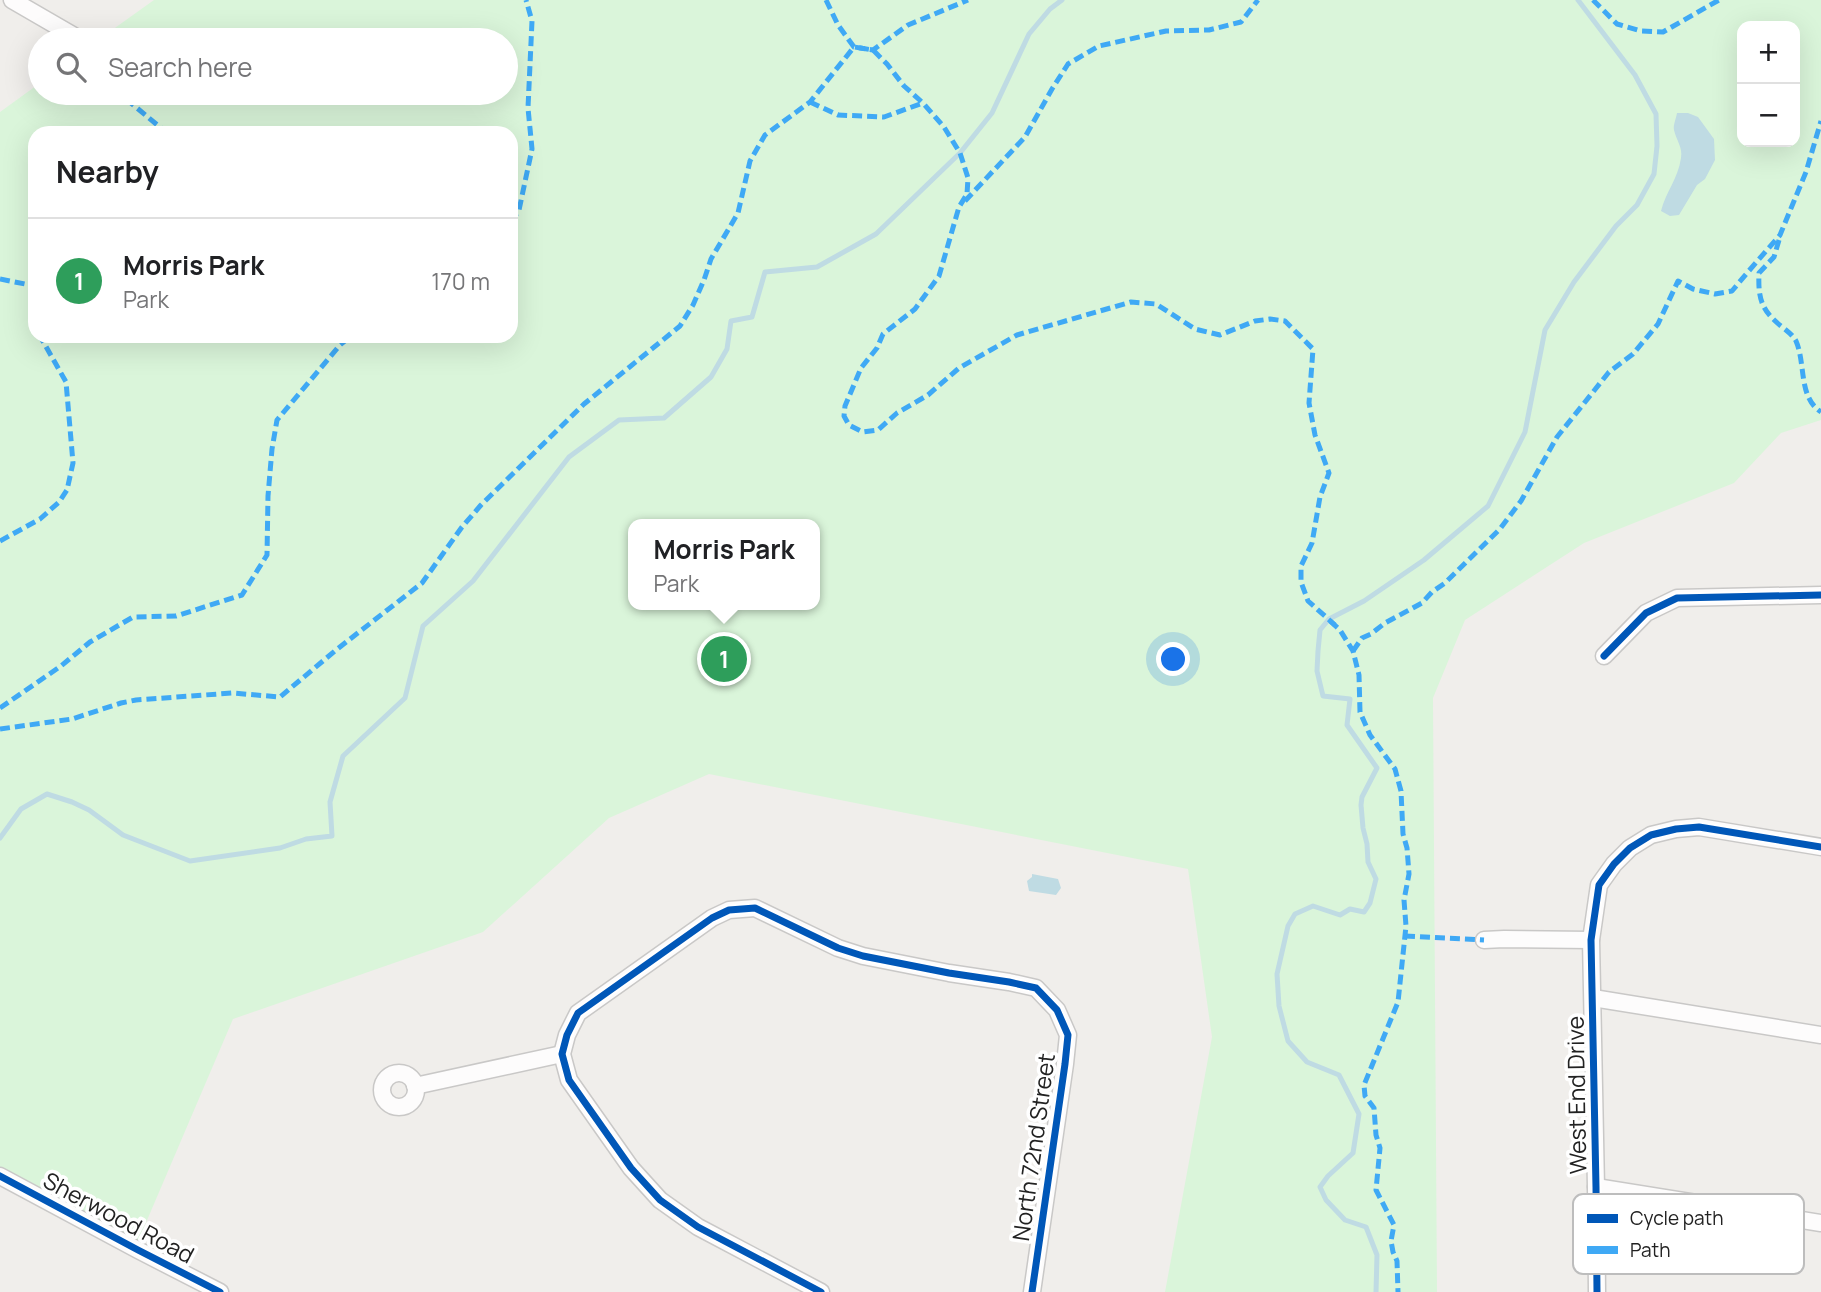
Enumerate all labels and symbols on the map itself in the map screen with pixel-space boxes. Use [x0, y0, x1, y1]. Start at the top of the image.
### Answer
pin: 1 [701, 633, 747, 685]
your location [1156, 642, 1190, 676]
street label: West End Drive [1559, 1016, 1593, 1174]
street label: North 72nd Street [1004, 1051, 1062, 1243]
street label: Sherwood Road [38, 1164, 200, 1270]
legend [1573, 1194, 1804, 1274]
text: Cycle path [1630, 1205, 1724, 1231]
text: Path [1630, 1237, 1670, 1263]

